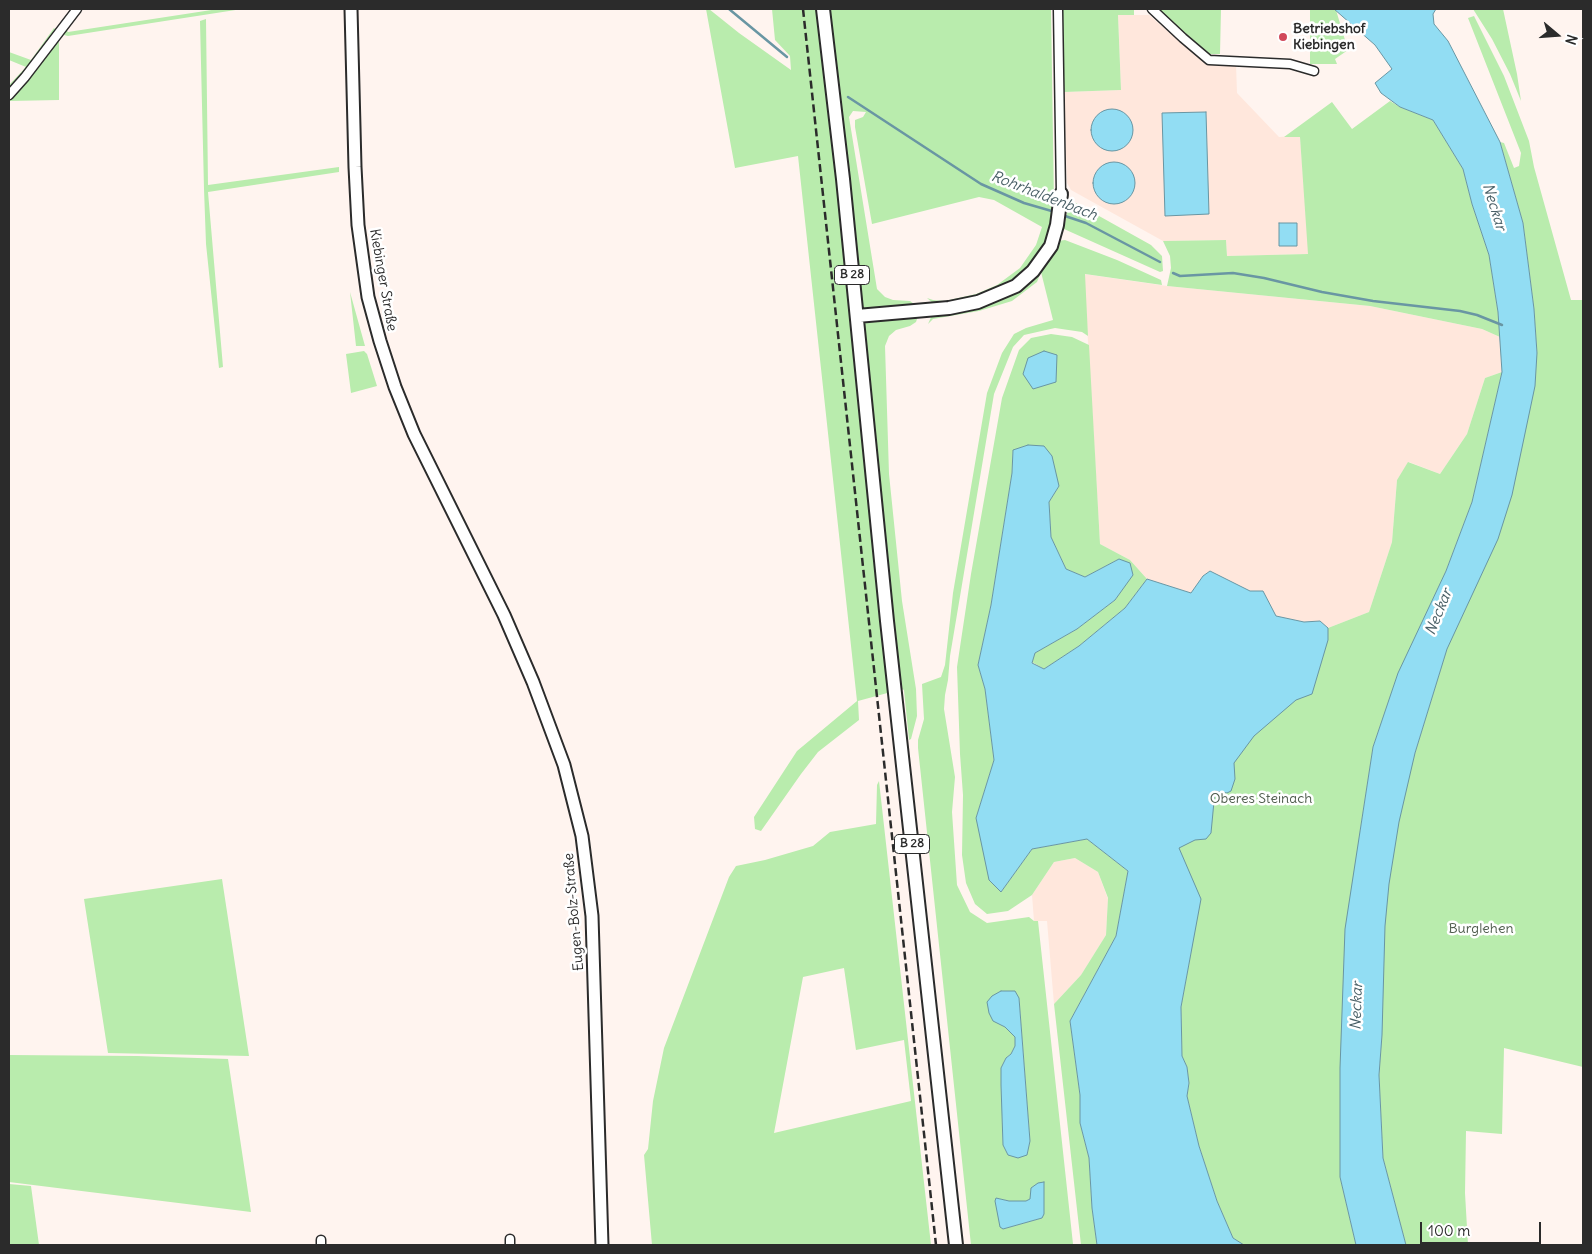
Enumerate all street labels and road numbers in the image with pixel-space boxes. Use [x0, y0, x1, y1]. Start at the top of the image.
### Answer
street label: Kiebinger Straße [366, 227, 400, 333]
road number: B 28 [834, 266, 870, 284]
road number: B 28 [894, 834, 930, 854]
street label: Eugen-Bolz-Straße [560, 852, 588, 972]

